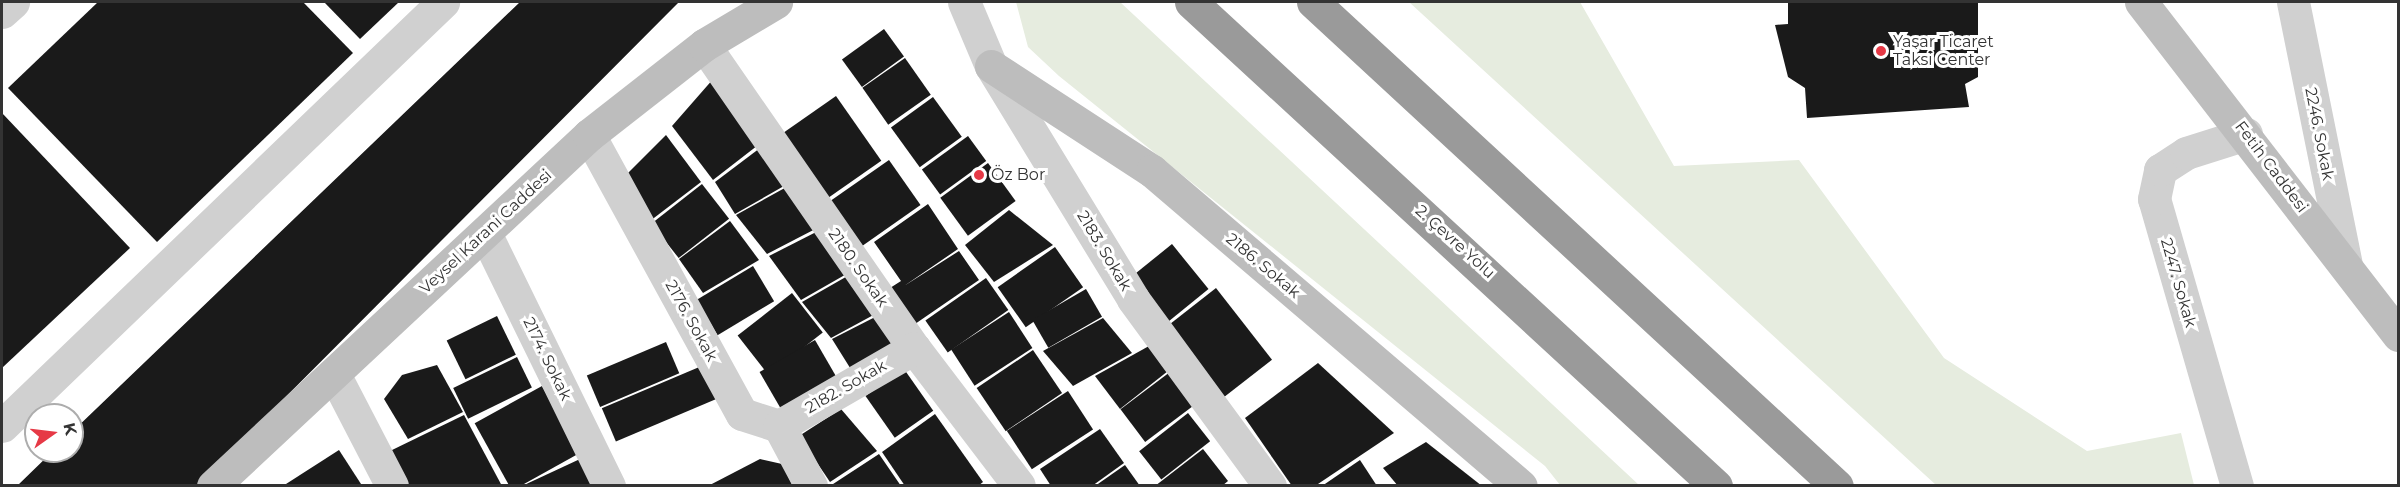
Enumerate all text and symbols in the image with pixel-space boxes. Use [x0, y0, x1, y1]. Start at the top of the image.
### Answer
place label: Yaşar Ticaret Taksi Center [1893, 32, 1994, 70]
marker: Yaşar Ticaret Taksi Center [1874, 44, 1888, 58]
street label: 2246. Sokak [2301, 86, 2337, 182]
street label: Fetih Caddesi [2230, 118, 2312, 216]
place label: Öz Bor [991, 165, 1045, 185]
street label: Veysel Karani Caddesi [416, 166, 556, 298]
marker: Öz Bor [972, 168, 986, 182]
street label: 2. Çevre Yolu [1411, 201, 1499, 283]
street label: 2183. Sokak [1073, 207, 1135, 295]
street label: 2180. Sokak [824, 225, 892, 311]
street label: 2186. Sokak [1222, 229, 1304, 303]
street label: 2247. Sokak [2156, 236, 2200, 330]
street label: 2176. Sokak [661, 277, 721, 365]
street label: 2174. Sokak [519, 314, 575, 404]
street label: 2182. Sokak [802, 356, 890, 418]
north arrow [24, 403, 84, 463]
text: K [59, 421, 81, 437]

